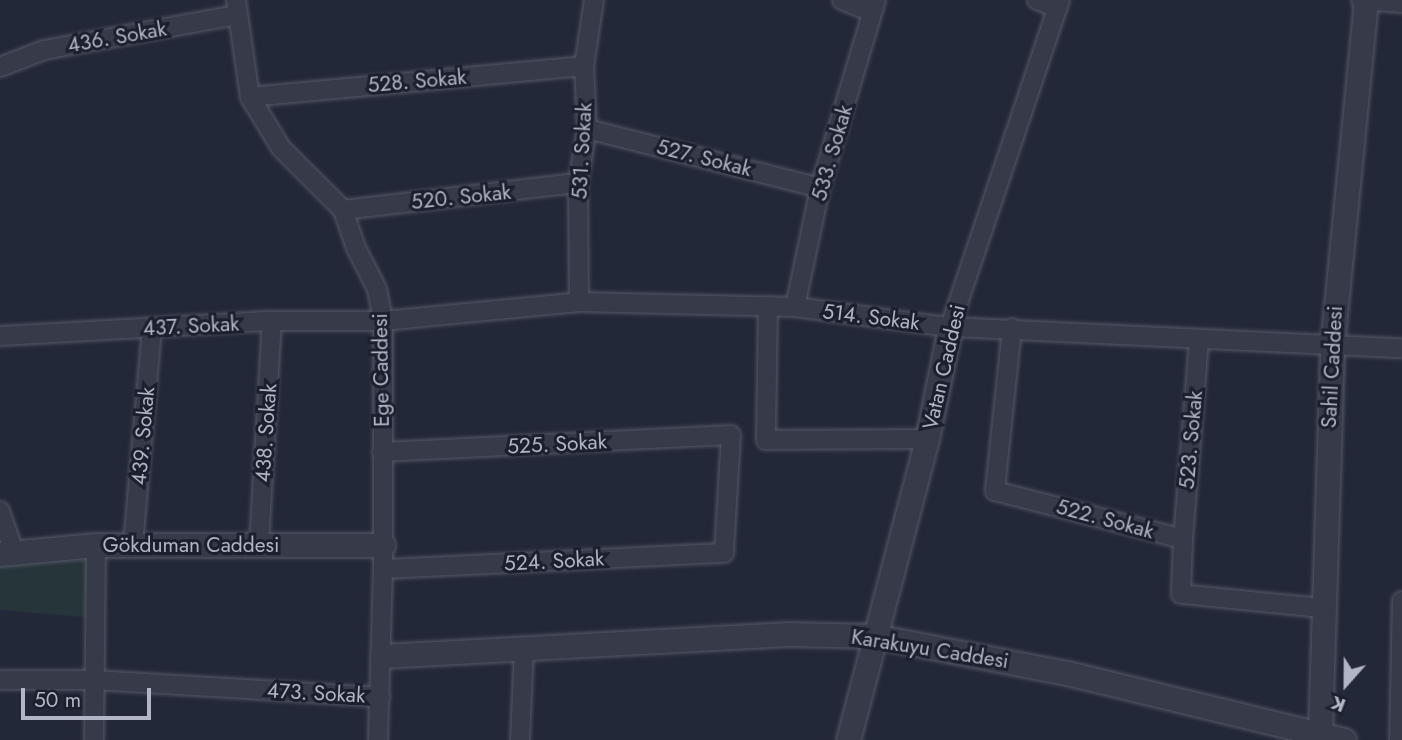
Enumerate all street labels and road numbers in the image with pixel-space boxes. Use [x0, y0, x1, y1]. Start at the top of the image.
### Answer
street label: 436. Sokak [66, 16, 168, 58]
street label: 528. Sokak [367, 64, 467, 98]
street label: 531. Sokak [567, 102, 597, 200]
street label: 533. Sokak [806, 102, 858, 204]
street label: 527. Sokak [654, 134, 754, 182]
street label: 520. Sokak [410, 179, 512, 215]
street label: 514. Sokak [821, 299, 921, 335]
street label: Vatan Caddesi [917, 302, 971, 432]
street label: Sahil Caddesi [1316, 305, 1348, 429]
street label: 437. Sokak [142, 311, 240, 341]
street label: Ege Caddesi [367, 313, 395, 427]
street label: 438. Sokak [250, 383, 282, 483]
street label: 439. Sokak [126, 386, 160, 486]
street label: 523. Sokak [1174, 390, 1208, 490]
street label: 525. Sokak [507, 429, 607, 459]
street label: 522. Sokak [1053, 494, 1157, 544]
street label: Gökduman Caddesi [103, 532, 279, 558]
street label: 524. Sokak [503, 546, 605, 576]
street label: Karakuyu Caddesi [849, 624, 1011, 674]
street label: 473. Sokak [266, 678, 366, 708]

